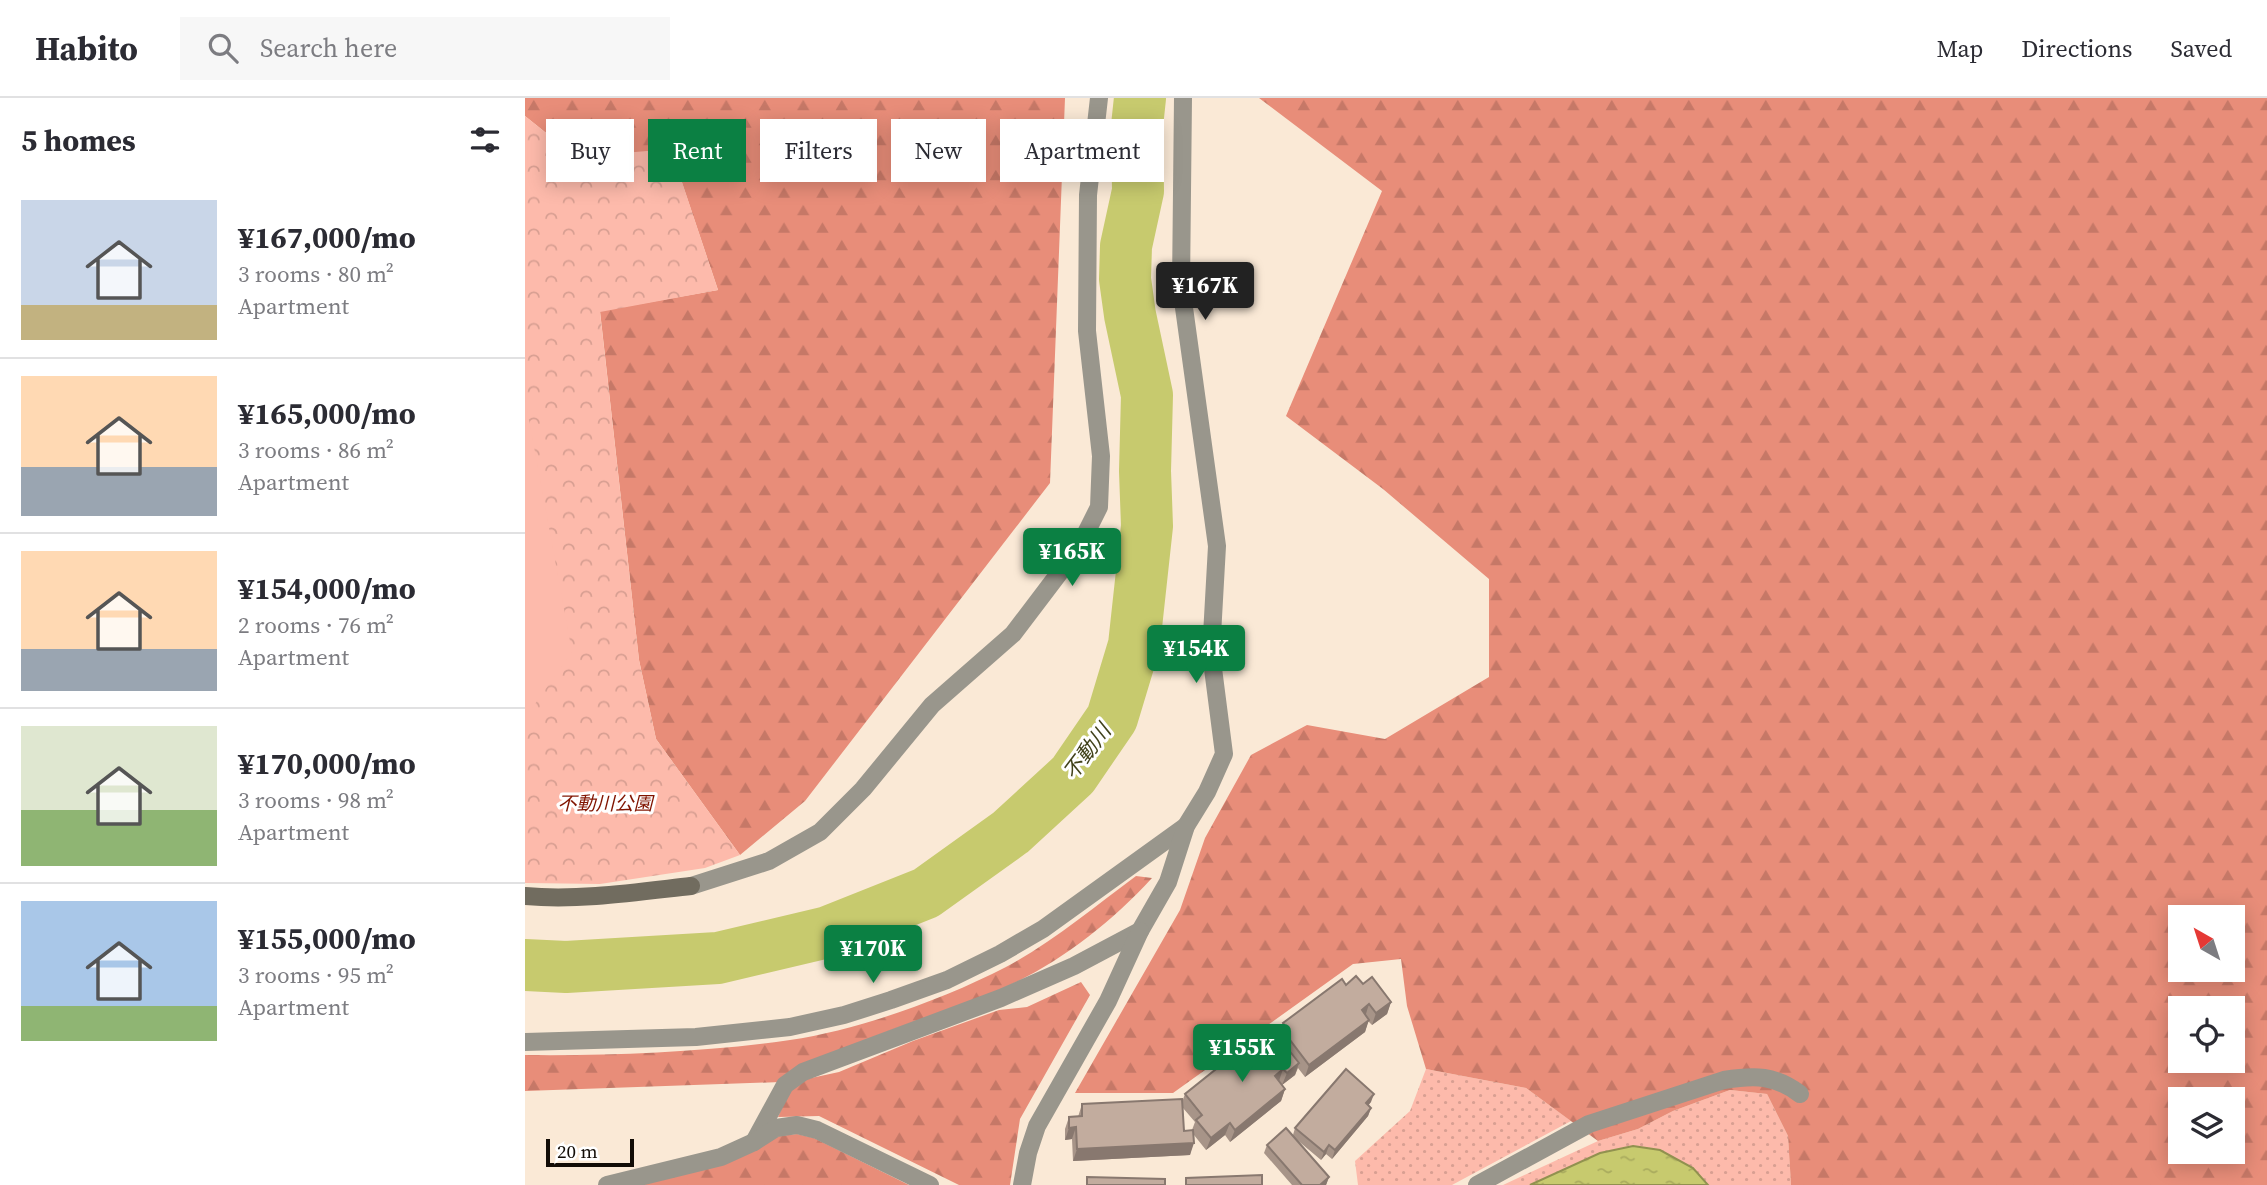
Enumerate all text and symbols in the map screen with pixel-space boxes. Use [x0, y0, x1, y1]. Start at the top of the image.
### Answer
search box [180, 17, 670, 80]
text: Habito [35, 26, 138, 71]
icon: search [204, 29, 242, 67]
text: Search here [260, 30, 397, 66]
text: Map [1936, 32, 1983, 65]
text: Directions [2021, 32, 2132, 65]
text: Saved [2170, 32, 2232, 65]
chip: Buy [546, 119, 634, 182]
chip: Rent [648, 119, 746, 182]
chip: Filters [760, 119, 877, 182]
chip: New [891, 119, 986, 182]
chip: Apartment [1000, 119, 1164, 182]
text: 5 homes [21, 120, 136, 161]
icon: filters [466, 121, 504, 159]
text: ¥167,000/mo [238, 217, 416, 258]
icon: home [77, 228, 161, 312]
text: 3 rooms · 80 m² [238, 258, 394, 290]
pin: ¥167K [1156, 262, 1254, 322]
text: ¥167K [1172, 269, 1238, 301]
text: Apartment [238, 290, 349, 322]
text: ¥165,000/mo [238, 393, 416, 434]
icon: home [77, 404, 161, 488]
text: 3 rooms · 86 m² [238, 434, 394, 466]
text: Apartment [238, 466, 349, 498]
pin: ¥165K [1023, 528, 1121, 588]
text: ¥165K [1039, 535, 1105, 567]
text: ¥154,000/mo [238, 568, 416, 609]
icon: home [77, 579, 161, 663]
text: 2 rooms · 76 m² [238, 609, 394, 641]
pin: ¥154K [1147, 626, 1245, 685]
text: ¥154K [1163, 632, 1229, 664]
text: Apartment [238, 641, 349, 673]
water label: 不動川 [1056, 716, 1118, 786]
text: ¥170,000/mo [238, 743, 416, 784]
icon: home [77, 754, 161, 838]
text: 3 rooms · 98 m² [238, 784, 394, 816]
park label: 不動川公園 [557, 790, 655, 816]
text: Apartment [238, 816, 349, 848]
north arrow [2168, 905, 2245, 982]
map controls [2168, 905, 2245, 1164]
text: ¥155,000/mo [238, 918, 416, 959]
pin: ¥170K [824, 926, 922, 985]
icon: home [77, 929, 161, 1013]
text: ¥170K [840, 932, 906, 964]
text: 3 rooms · 95 m² [238, 959, 394, 991]
text: Apartment [238, 991, 349, 1023]
button: locate [2168, 996, 2245, 1073]
pin: ¥155K [1193, 1024, 1291, 1084]
text: ¥155K [1209, 1031, 1275, 1063]
button: layers [2168, 1087, 2245, 1164]
scale bar [546, 1136, 633, 1168]
text: 20 m [557, 1138, 598, 1164]

